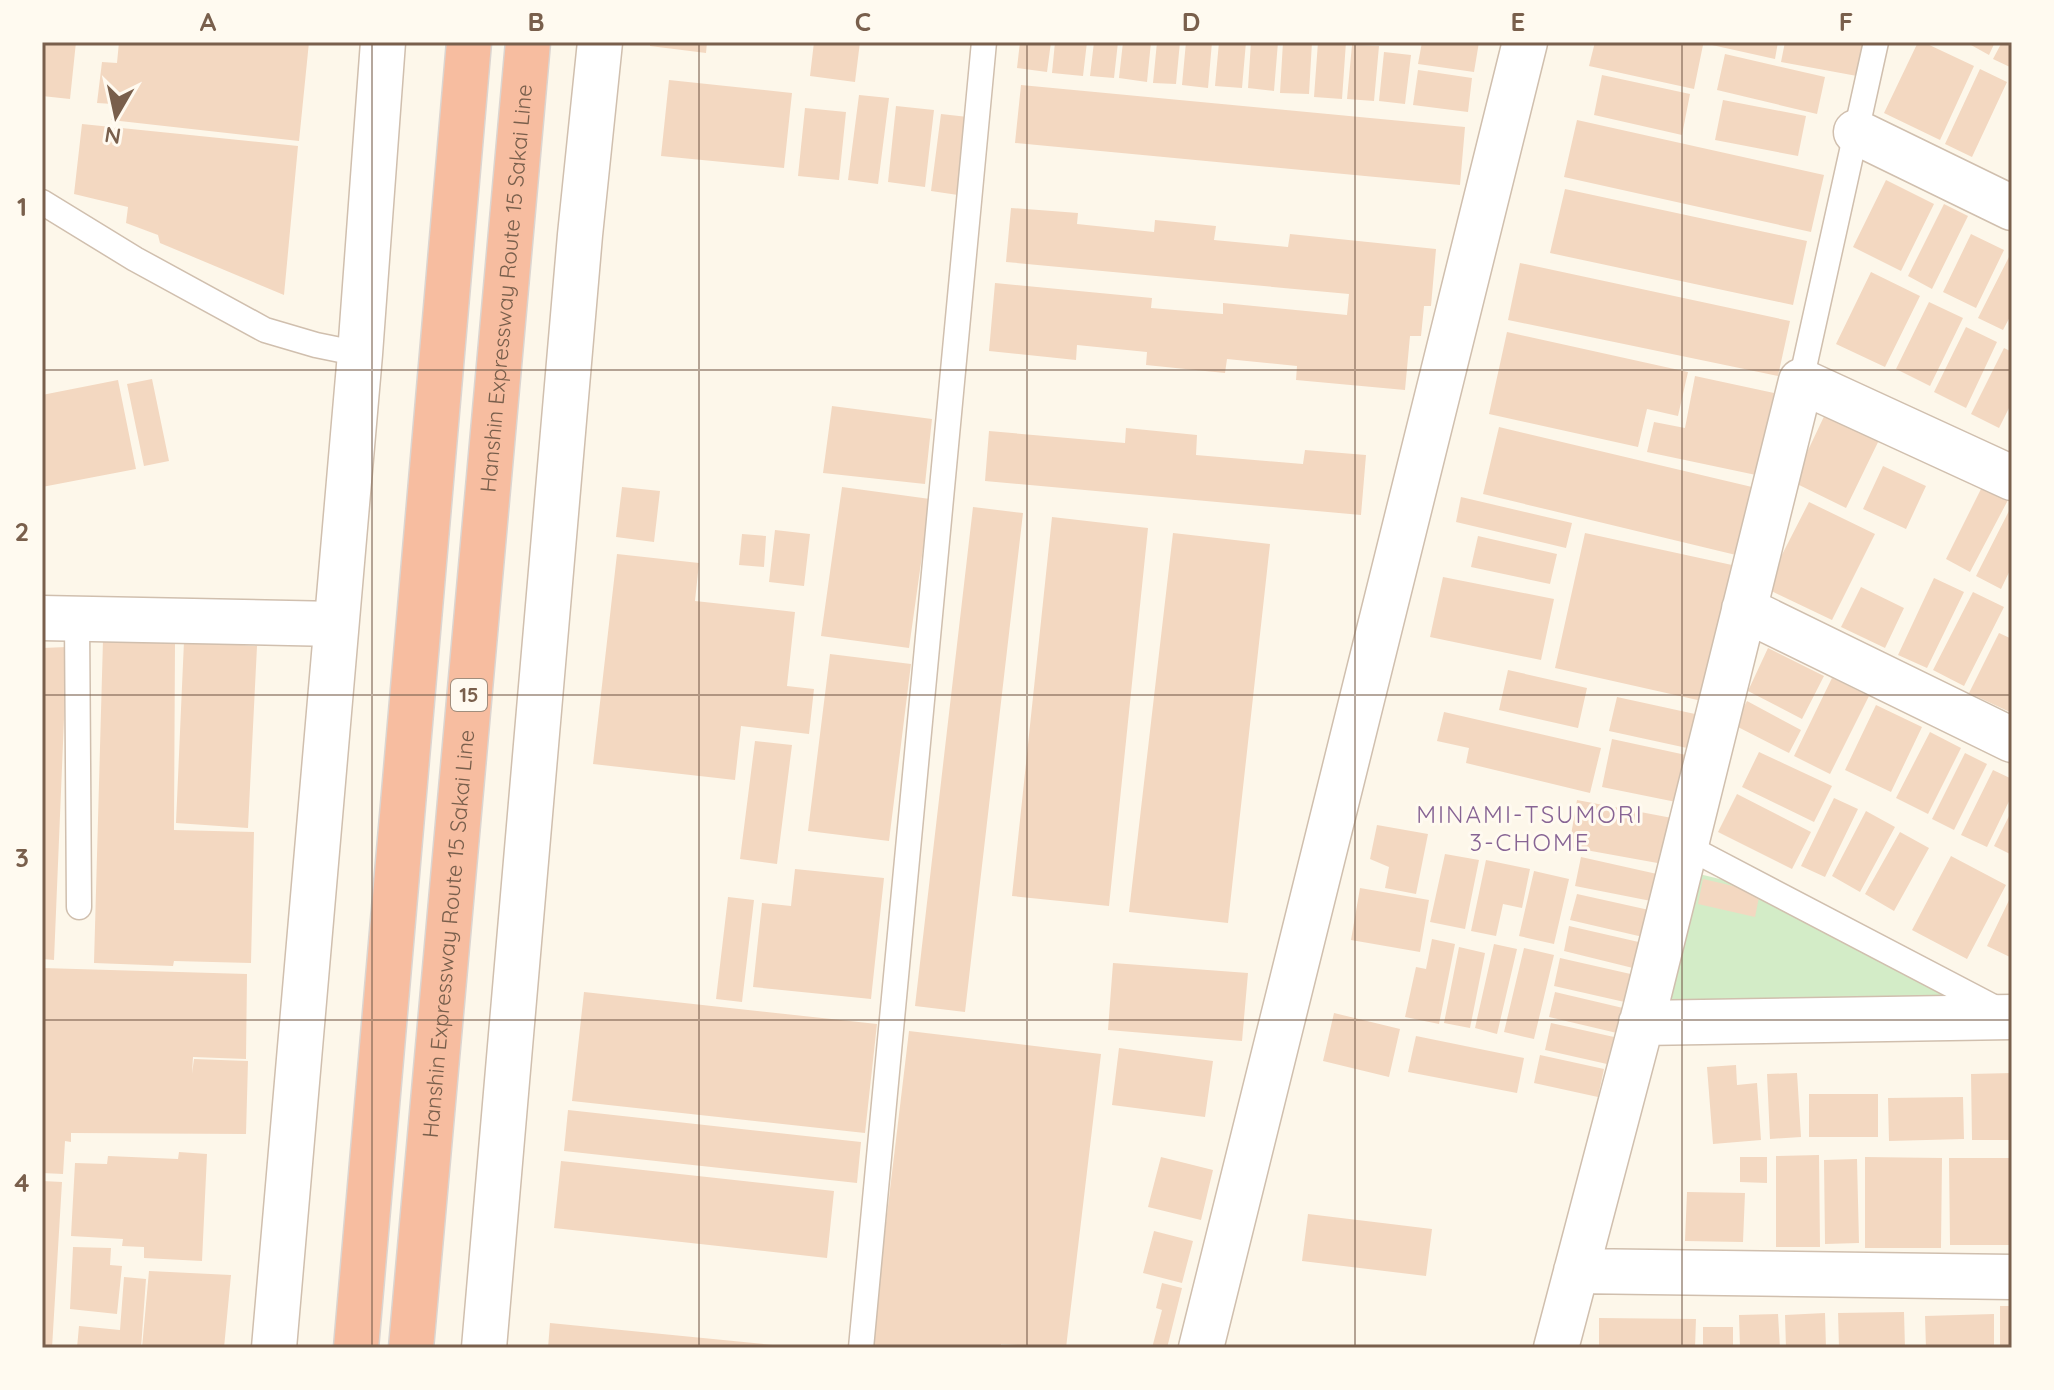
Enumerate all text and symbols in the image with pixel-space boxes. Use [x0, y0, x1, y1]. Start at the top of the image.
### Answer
text: A [200, 5, 217, 38]
text: B [527, 5, 545, 38]
text: C [855, 5, 871, 38]
text: D [1182, 5, 1200, 38]
text: E [1511, 5, 1525, 38]
text: F [1839, 5, 1853, 38]
north arrow [76, 76, 156, 156]
street label: Hanshin Expressway Route 15 Sakai Line [474, 83, 538, 494]
text: N [103, 121, 123, 151]
text: 1 [17, 190, 27, 223]
text: 2 [15, 515, 29, 548]
road number: 15 [451, 679, 487, 711]
street label: Hanshin Expressway Route 15 Sakai Line [416, 728, 480, 1139]
district label: MINAMI-TSUMORI 3-CHOME [1416, 799, 1644, 857]
text: 3 [15, 841, 29, 874]
text: 4 [14, 1166, 30, 1199]

